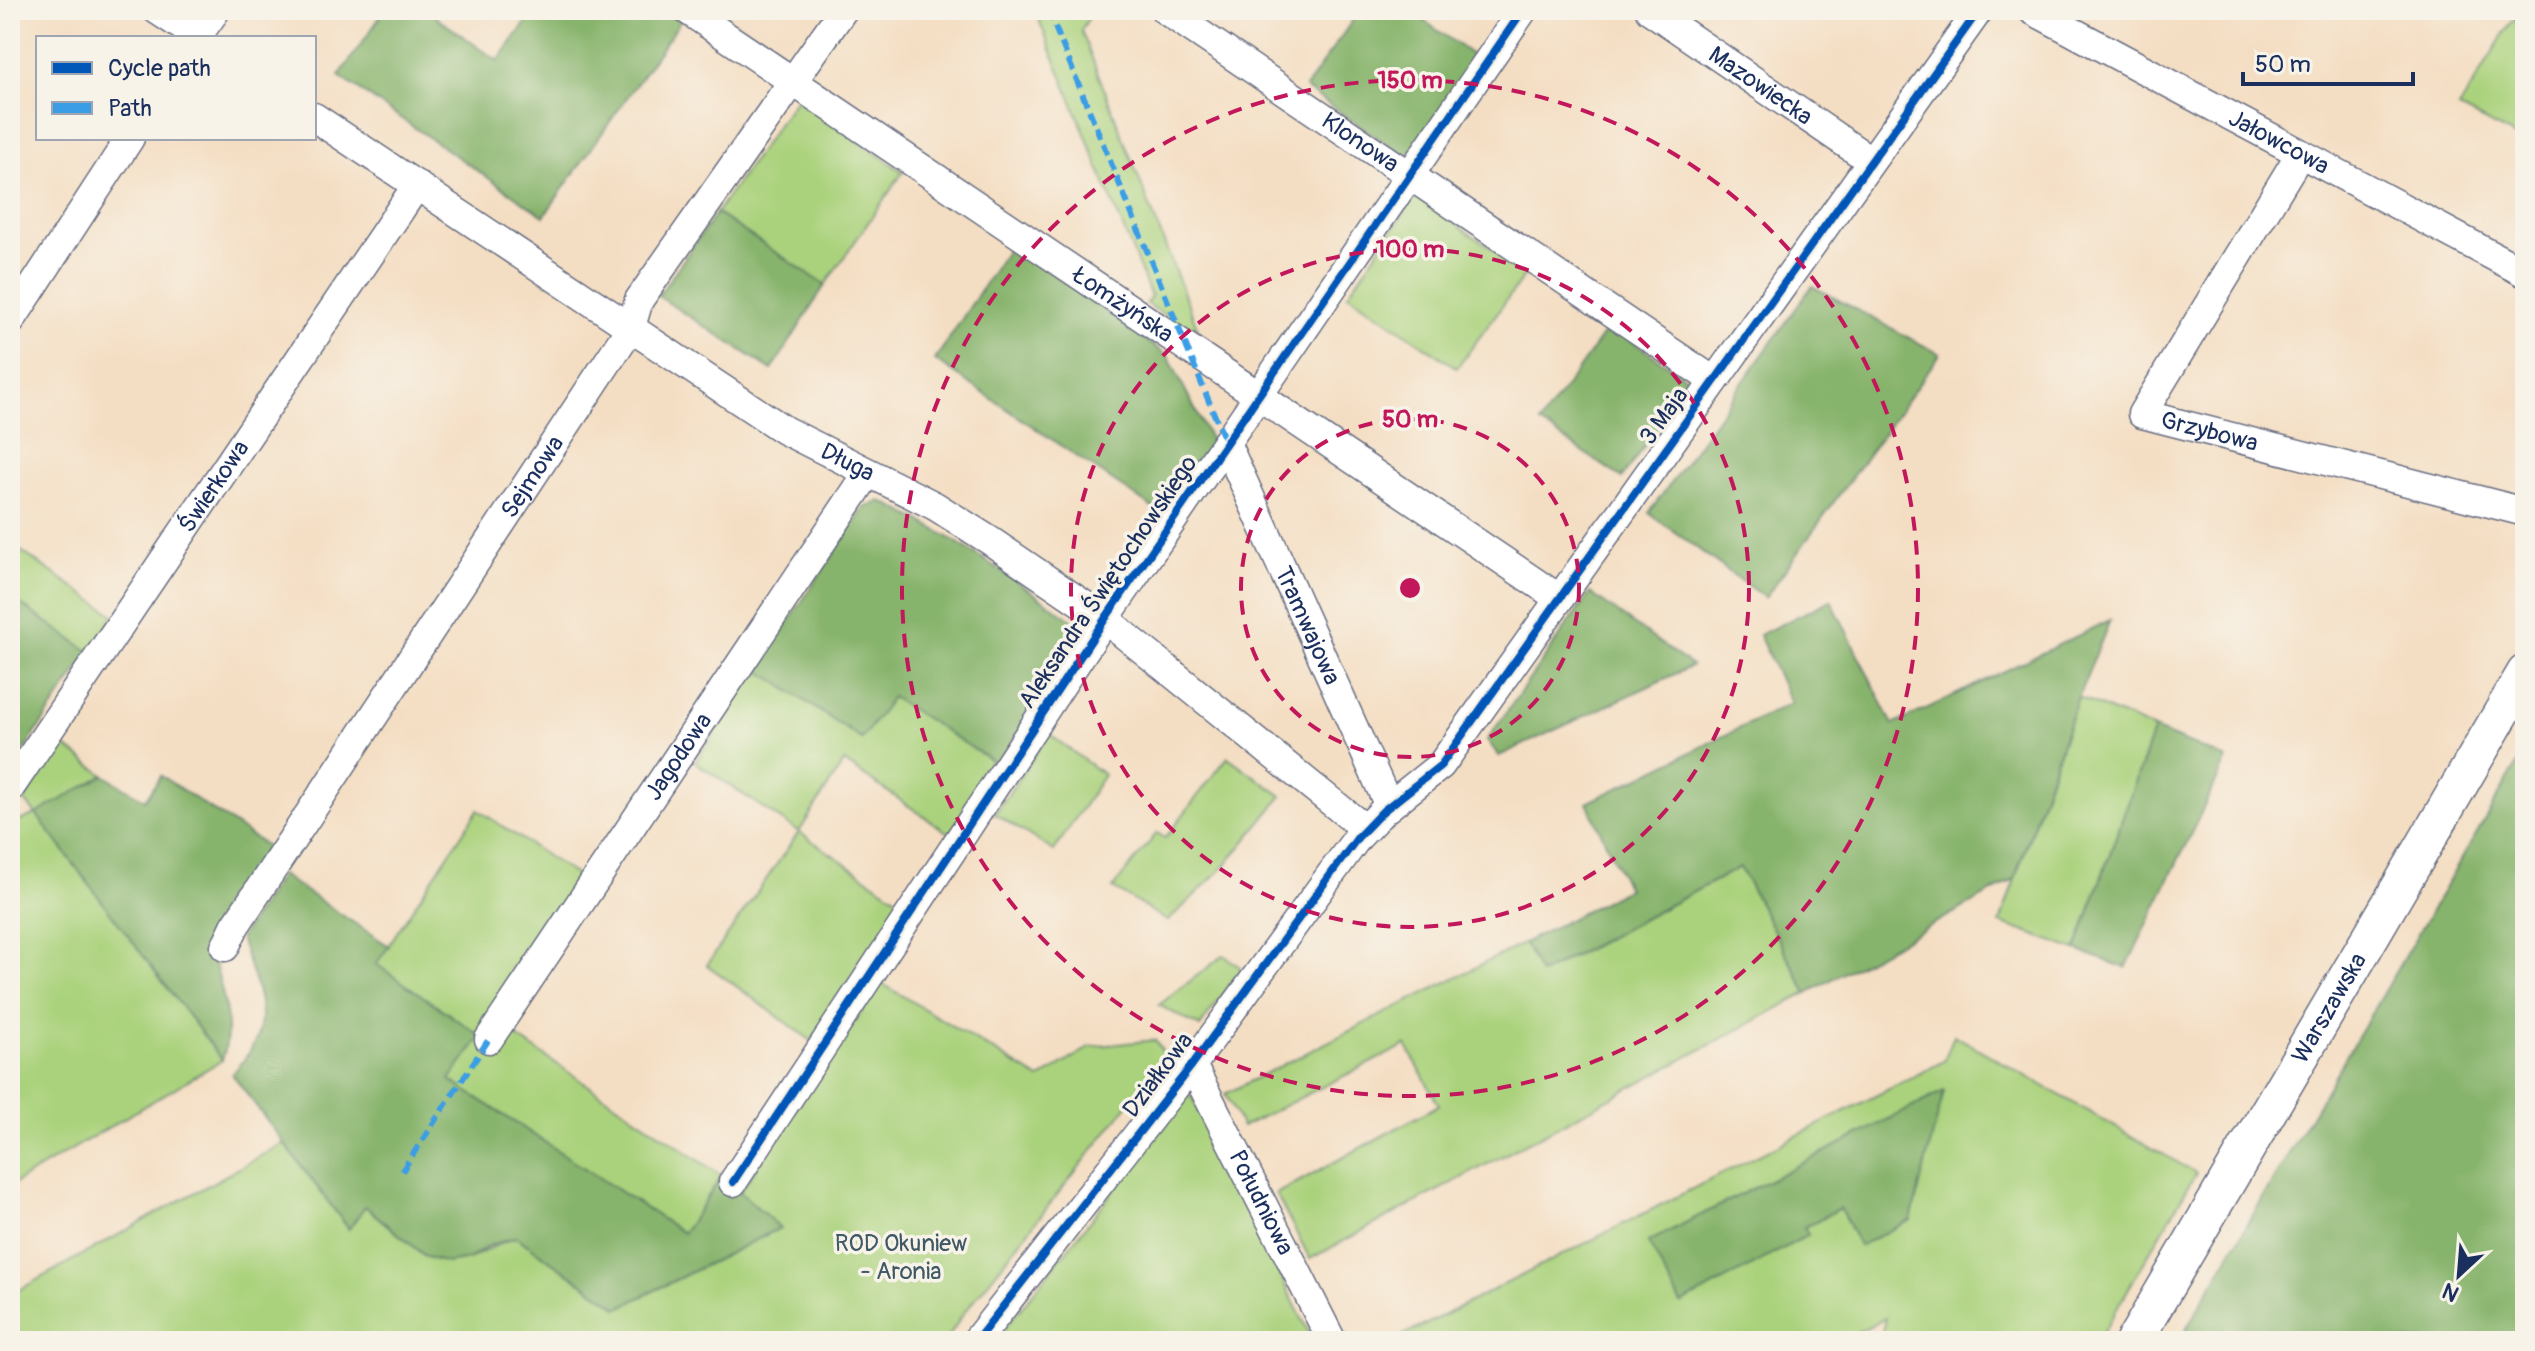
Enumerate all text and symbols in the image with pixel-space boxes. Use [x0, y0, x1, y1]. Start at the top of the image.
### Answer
legend [36, 36, 316, 140]
scale bar [2243, 36, 2413, 86]
street label: Mazowiecka [1703, 40, 1818, 131]
text: 50 m [2255, 50, 2311, 79]
text: Cycle path [108, 54, 211, 83]
text: 150 m [1377, 66, 1443, 95]
text: Path [108, 94, 152, 123]
street label: Jałowcowa [2224, 103, 2334, 180]
street label: Klonowa [1316, 106, 1405, 179]
text: 100 m [1376, 235, 1444, 264]
street label: Łomżyńska [1065, 259, 1179, 349]
street label: 3 Maja [1634, 382, 1694, 450]
text: 50 m [1382, 405, 1438, 434]
street label: Grzybowa [2158, 405, 2261, 458]
street label: Sejmowa [494, 430, 570, 523]
street label: Świerkowa [172, 435, 255, 538]
street label: Długa [816, 436, 879, 488]
street label: Aleksandra Świętochowskiego [1012, 450, 1204, 714]
street label: Tramwajowa [1269, 562, 1347, 689]
centre of rings [1396, 574, 1424, 602]
street label: Jagodowa [639, 707, 718, 806]
street label: Warszawska [2285, 948, 2373, 1068]
street label: Działkowa [1117, 1027, 1199, 1123]
street label: Południowa [1223, 1145, 1300, 1260]
park label: ROD Okuniew - Aronia [835, 1229, 967, 1286]
north arrow [2419, 1235, 2499, 1315]
text: N [2438, 1276, 2463, 1308]

